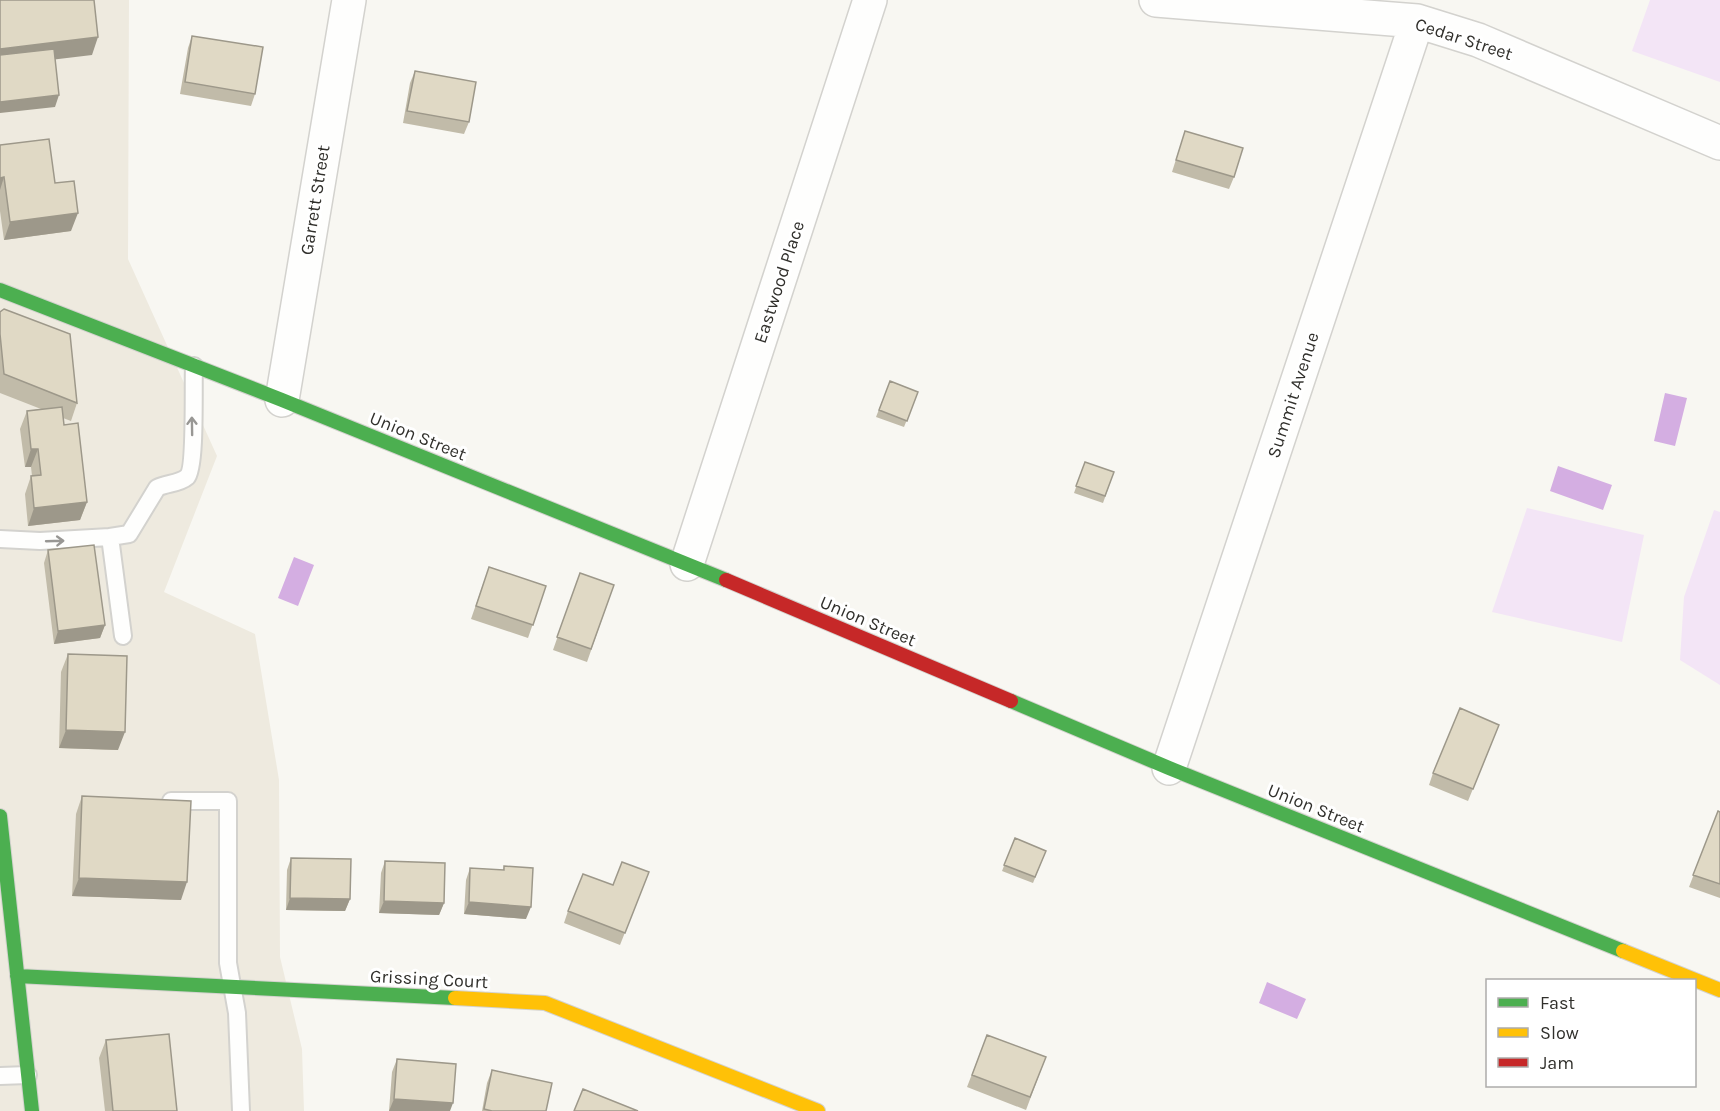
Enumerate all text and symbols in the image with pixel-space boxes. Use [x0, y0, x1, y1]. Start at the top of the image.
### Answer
street label: Cedar Street [1413, 13, 1516, 65]
street label: Garrett Street [295, 143, 335, 257]
street label: Eastwood Place [749, 218, 809, 346]
street label: Summit Avenue [1262, 329, 1324, 461]
street label: Union Street [366, 407, 470, 465]
one-way arrow [187, 416, 198, 436]
one-way arrow [45, 535, 65, 546]
street label: Union Street [817, 591, 920, 651]
street label: Union Street [1264, 779, 1368, 837]
street label: Grissing Court [369, 965, 489, 993]
legend [1486, 979, 1696, 1087]
text: Fast [1540, 992, 1575, 1014]
text: Slow [1540, 1022, 1579, 1044]
text: Jam [1540, 1052, 1574, 1074]

